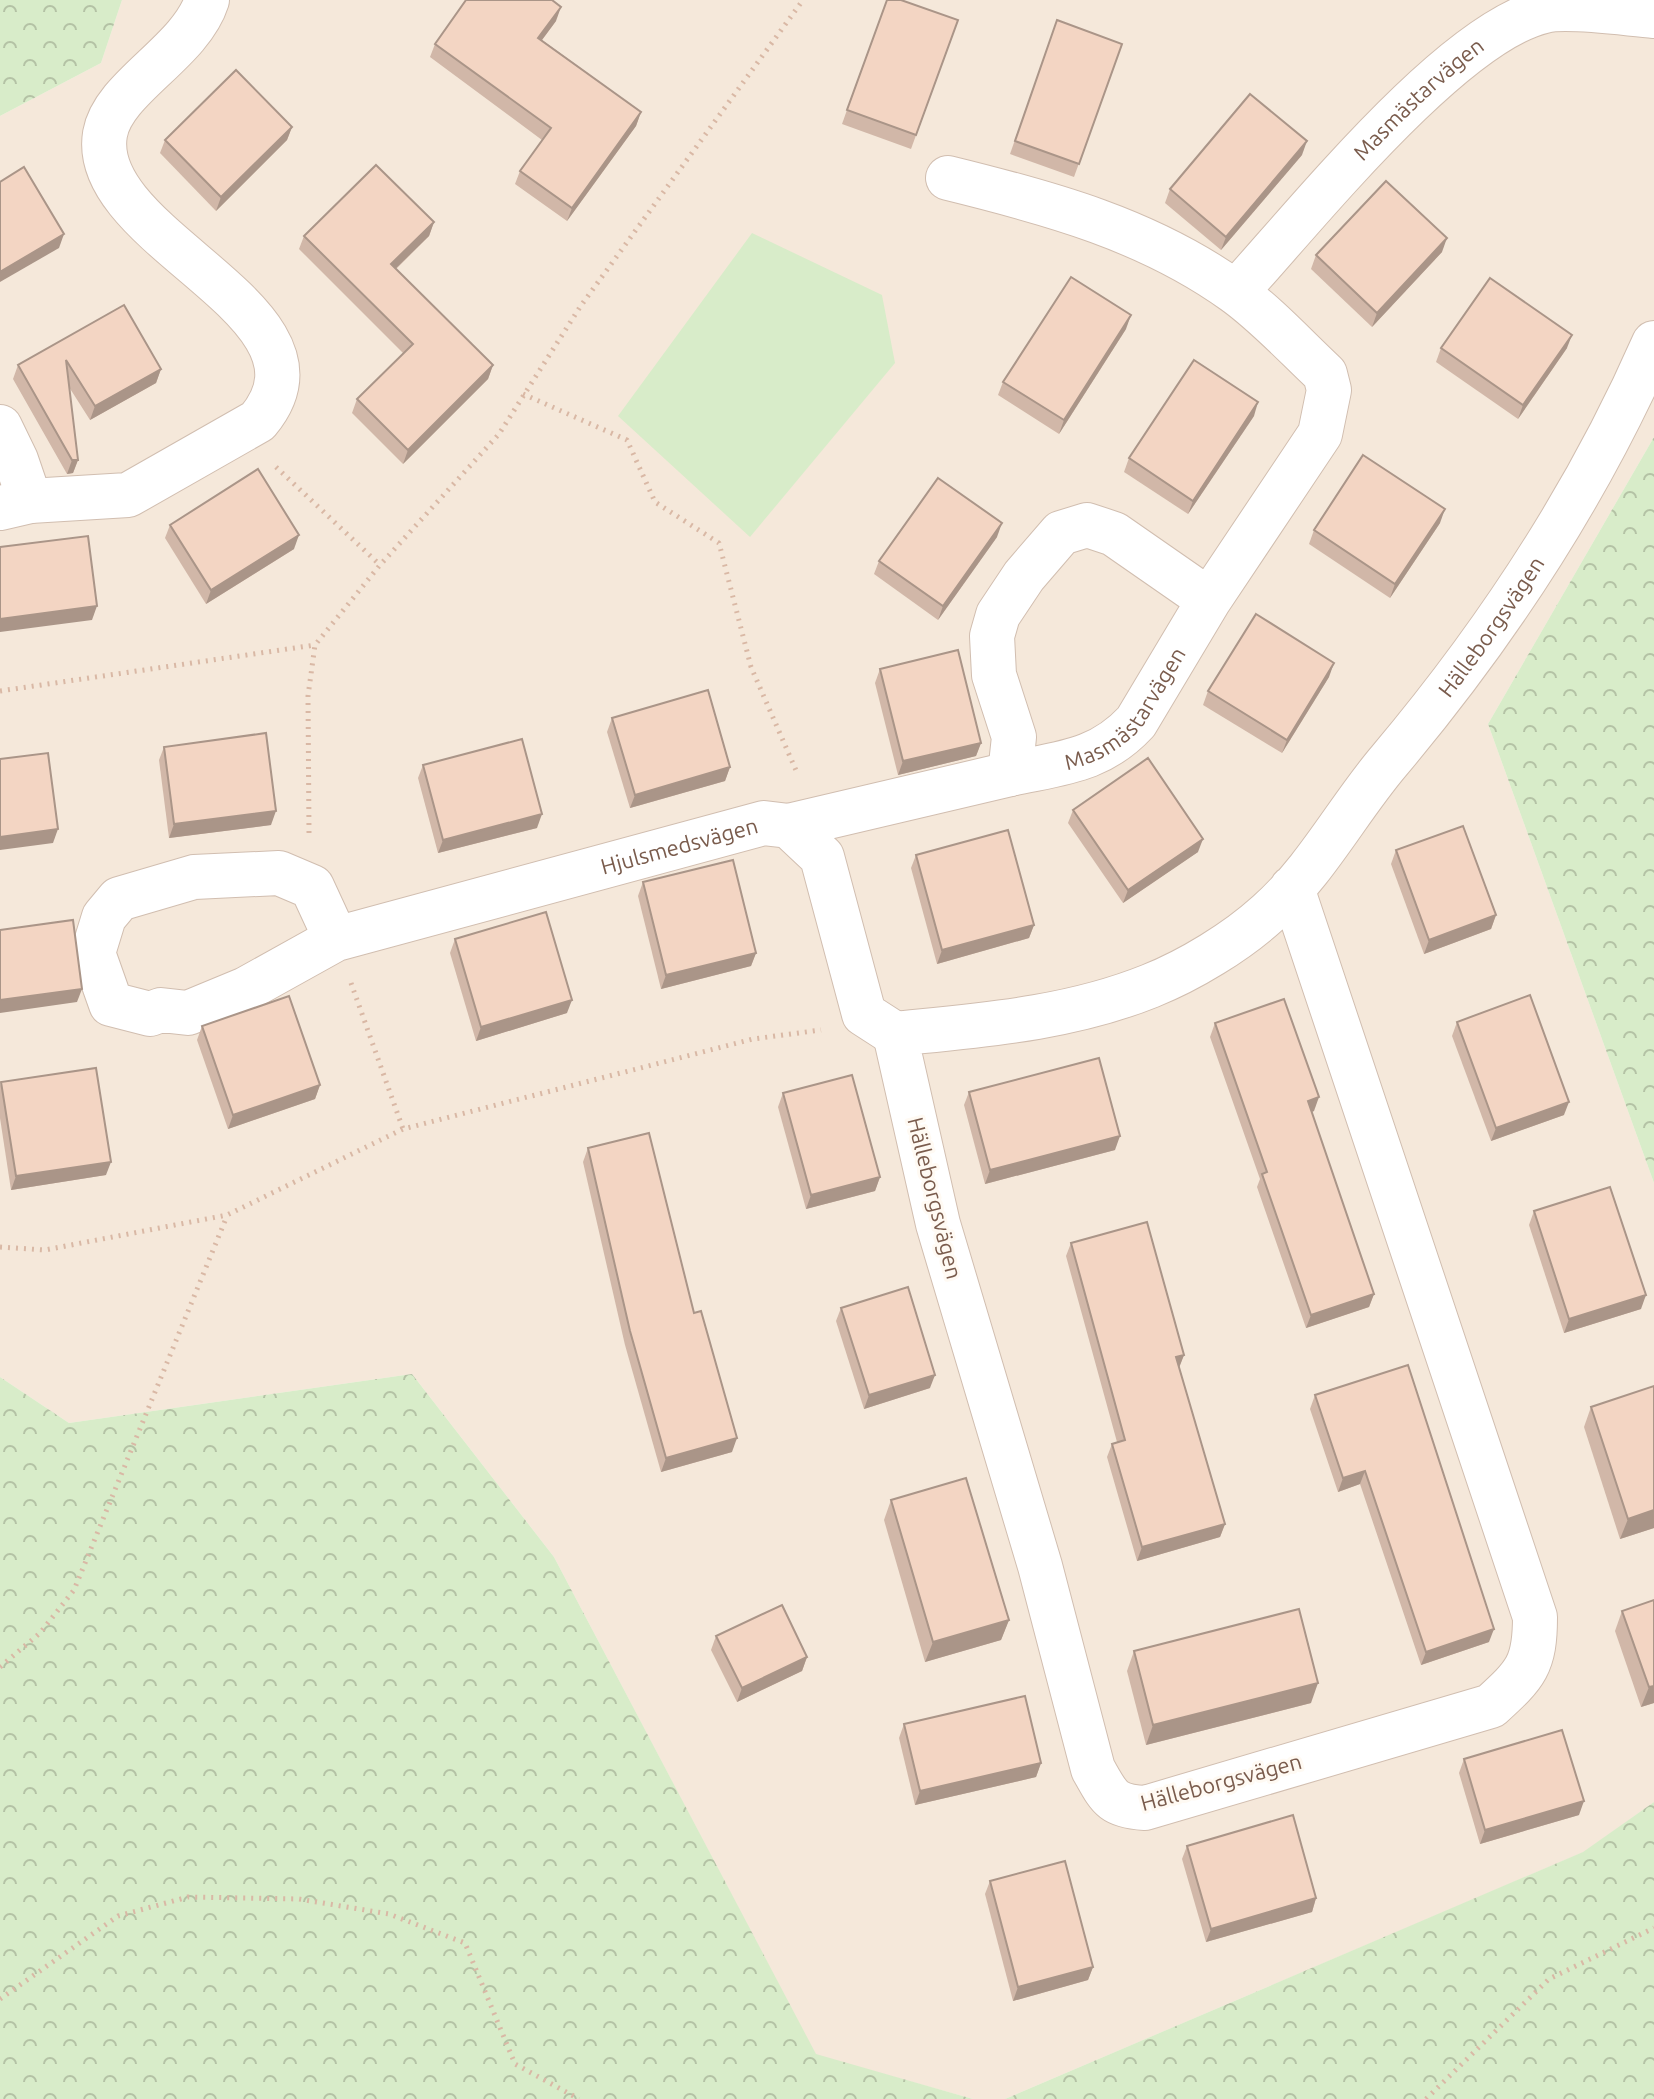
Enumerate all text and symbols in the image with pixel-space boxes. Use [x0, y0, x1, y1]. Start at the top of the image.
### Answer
street label: Masmästarvägen [1348, 32, 1488, 165]
street label: Hälleborgsvägen [1433, 552, 1549, 702]
street label: Masmästarvägen [1061, 643, 1190, 774]
street label: Hjulsmedsvägen [598, 812, 760, 879]
street label: Hälleborgsvägen [903, 1114, 968, 1281]
street label: Hälleborgsvägen [1137, 1748, 1304, 1815]

